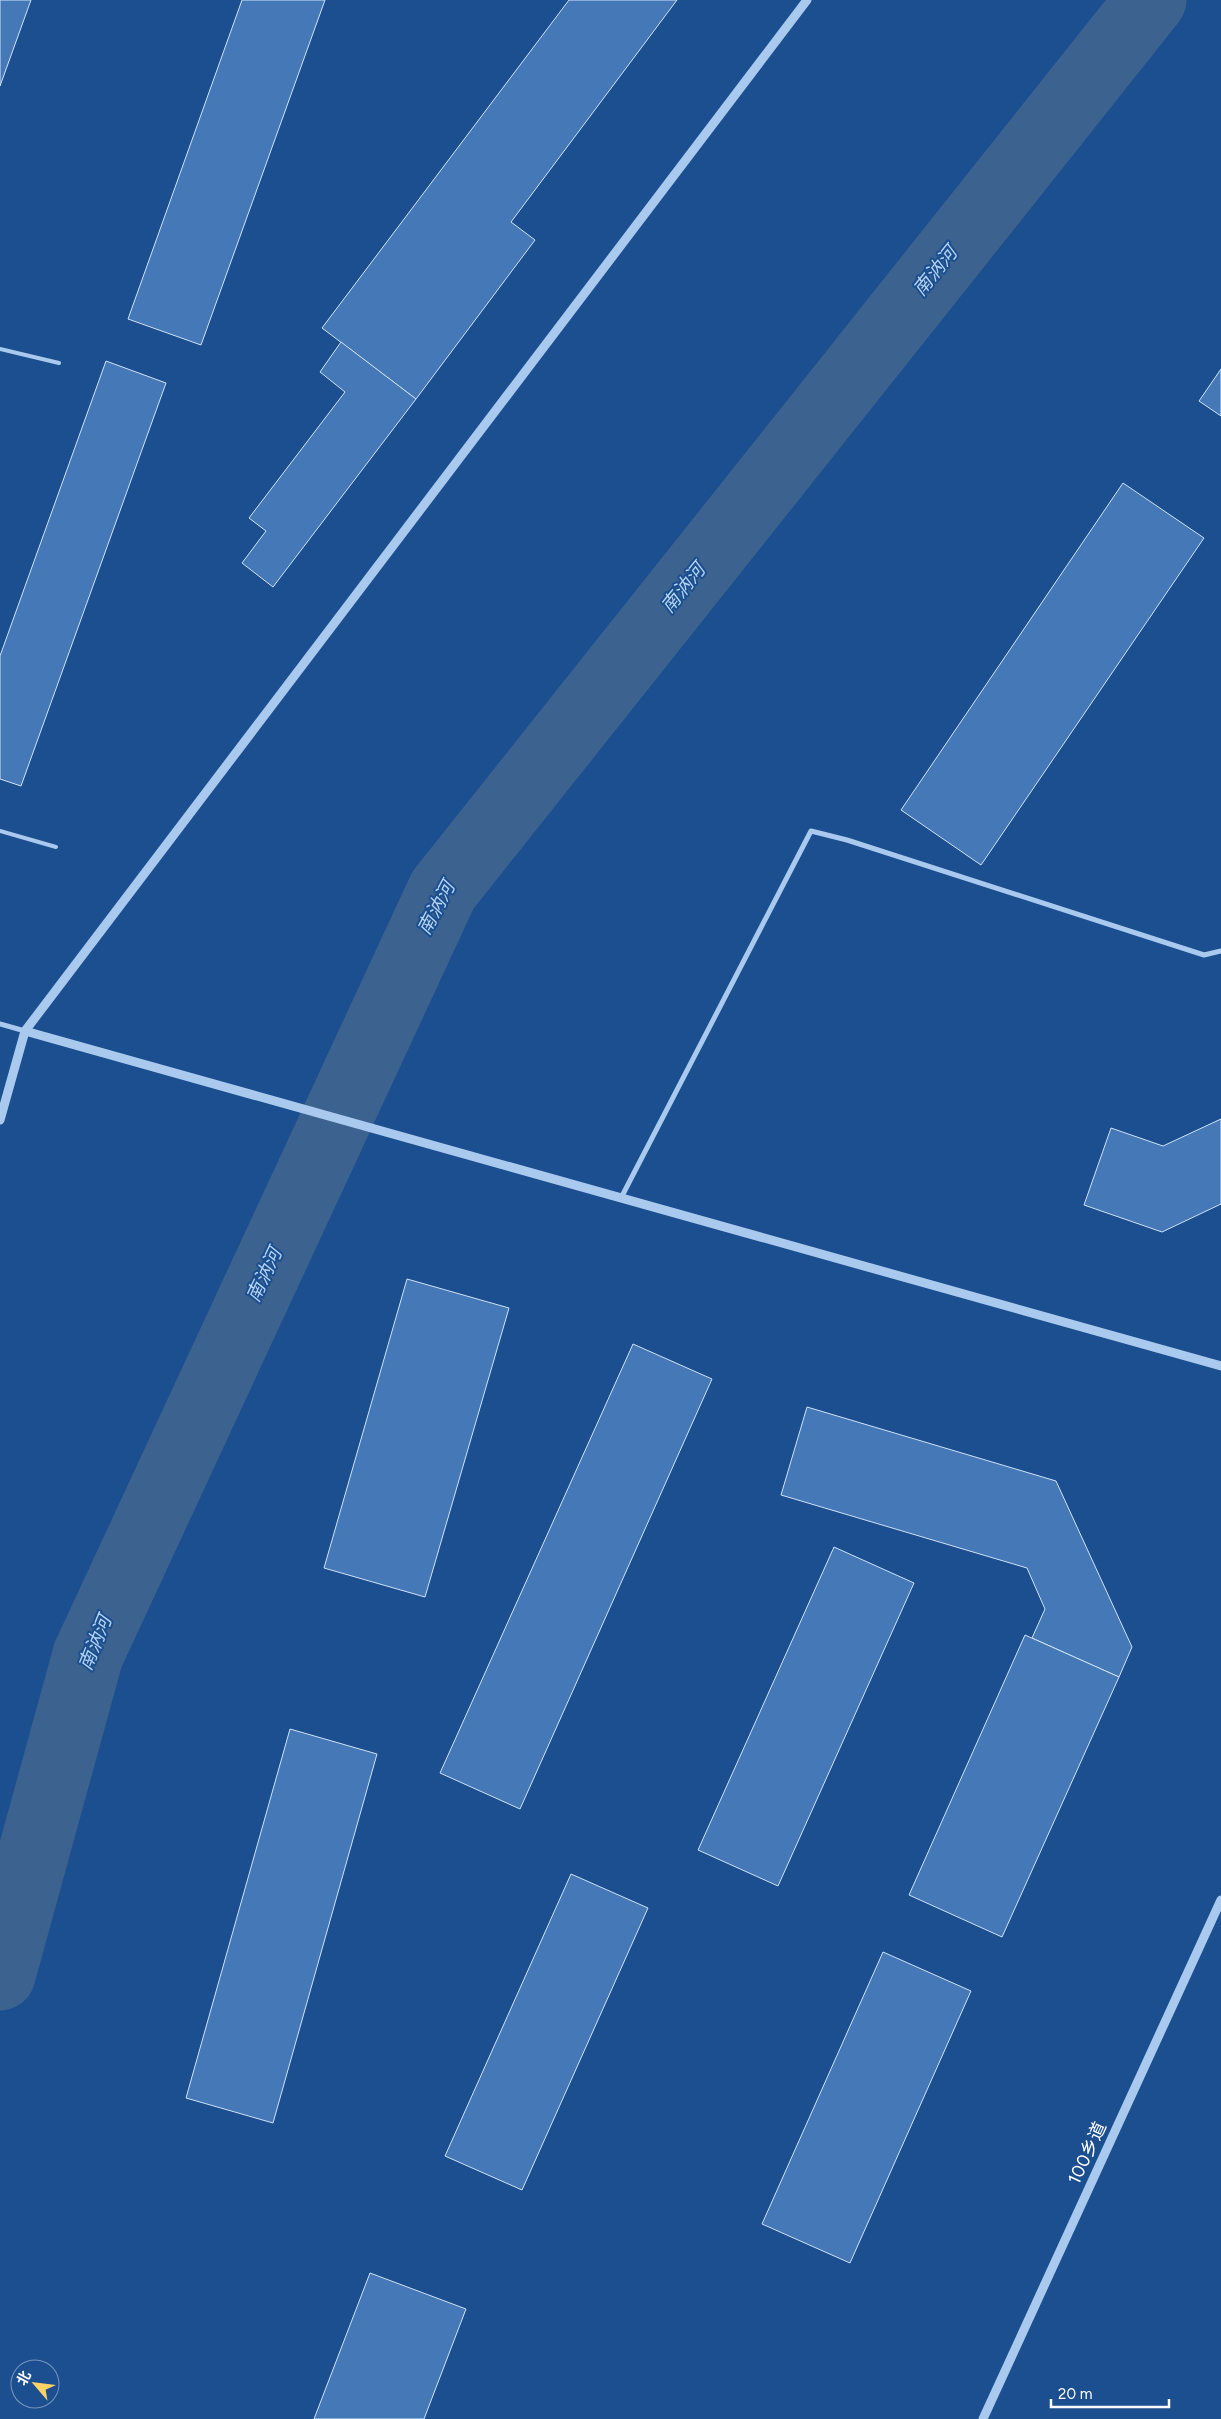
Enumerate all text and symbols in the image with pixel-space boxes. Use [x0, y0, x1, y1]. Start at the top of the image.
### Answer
water label: 南汭河 [908, 239, 964, 300]
water label: 南汭河 [656, 556, 712, 617]
water label: 南汭河 [412, 874, 461, 939]
water label: 南汭河 [242, 1241, 288, 1306]
water label: 南汭河 [74, 1609, 118, 1674]
street label: 100乡道 [1063, 2118, 1111, 2188]
north arrow [10, 2359, 60, 2409]
text: 北 [13, 2368, 35, 2388]
scale bar [1051, 2376, 1168, 2408]
text: 20 m [1058, 2385, 1092, 2403]

